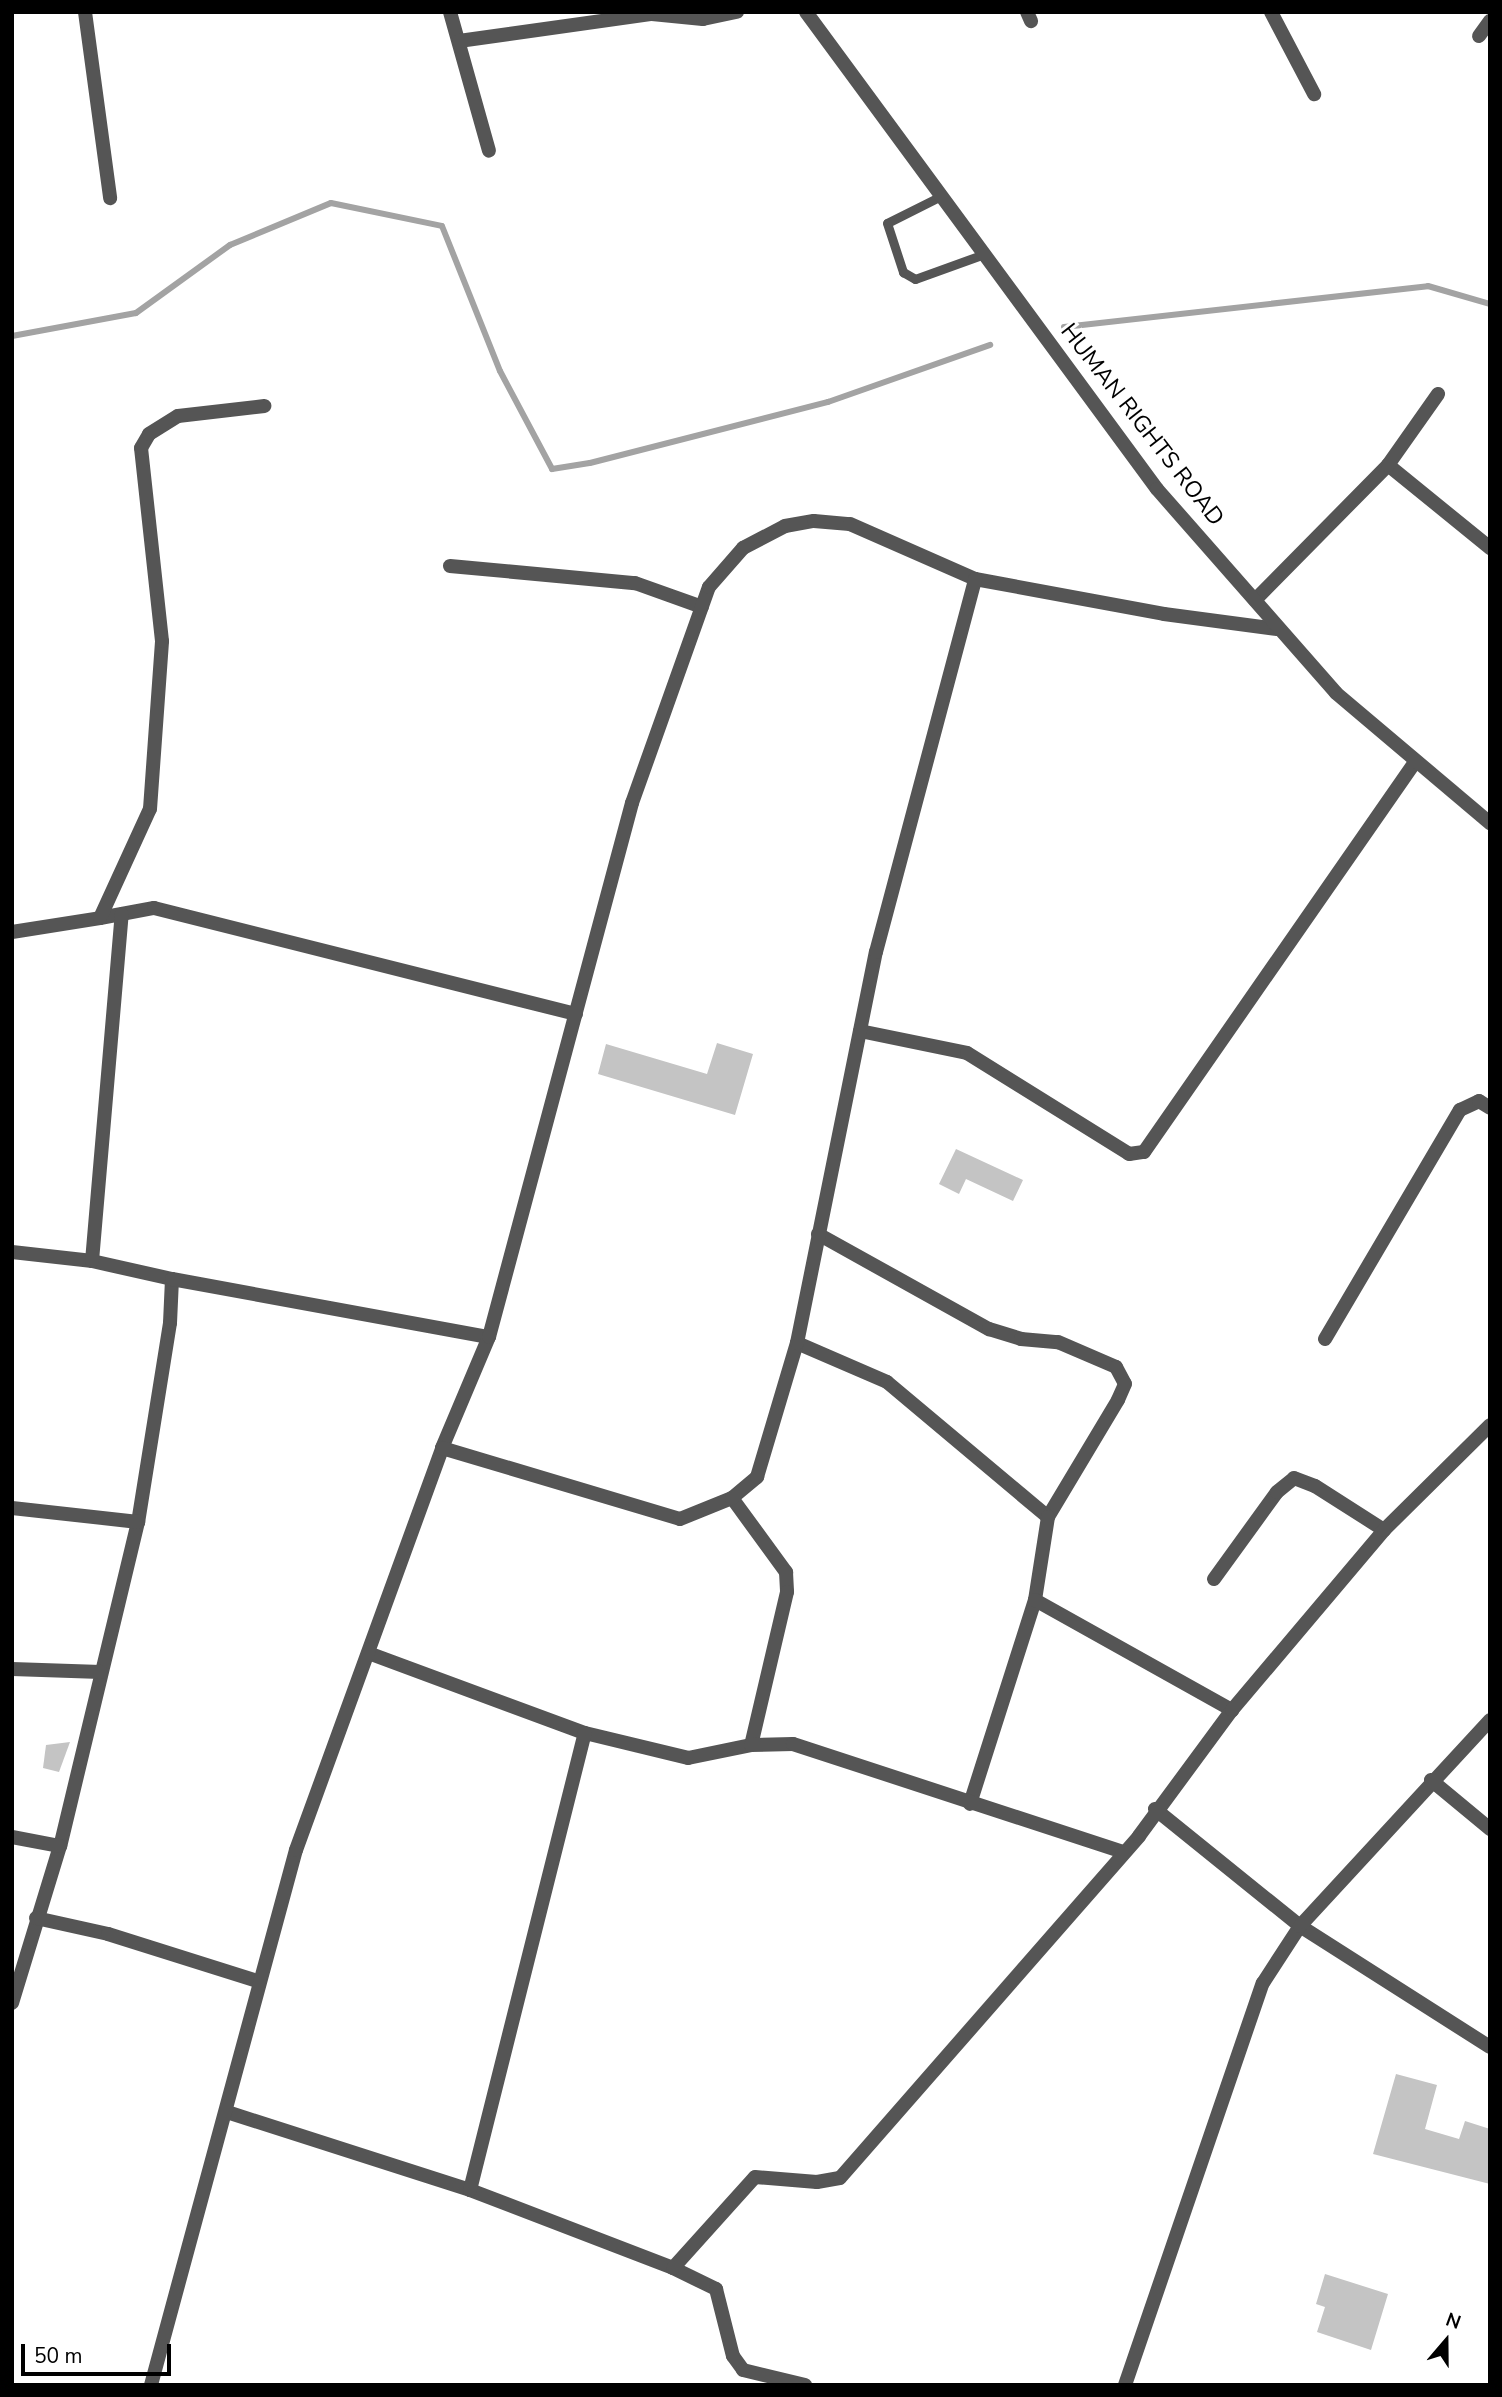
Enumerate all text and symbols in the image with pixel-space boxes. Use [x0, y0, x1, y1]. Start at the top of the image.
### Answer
street label: HUMAN RIGHTS ROAD [1055, 318, 1229, 532]
north arrow [1411, 2306, 1481, 2376]
text: N [1442, 2307, 1464, 2336]
scale bar [24, 2330, 175, 2374]
text: 50 m [34, 2342, 83, 2370]

